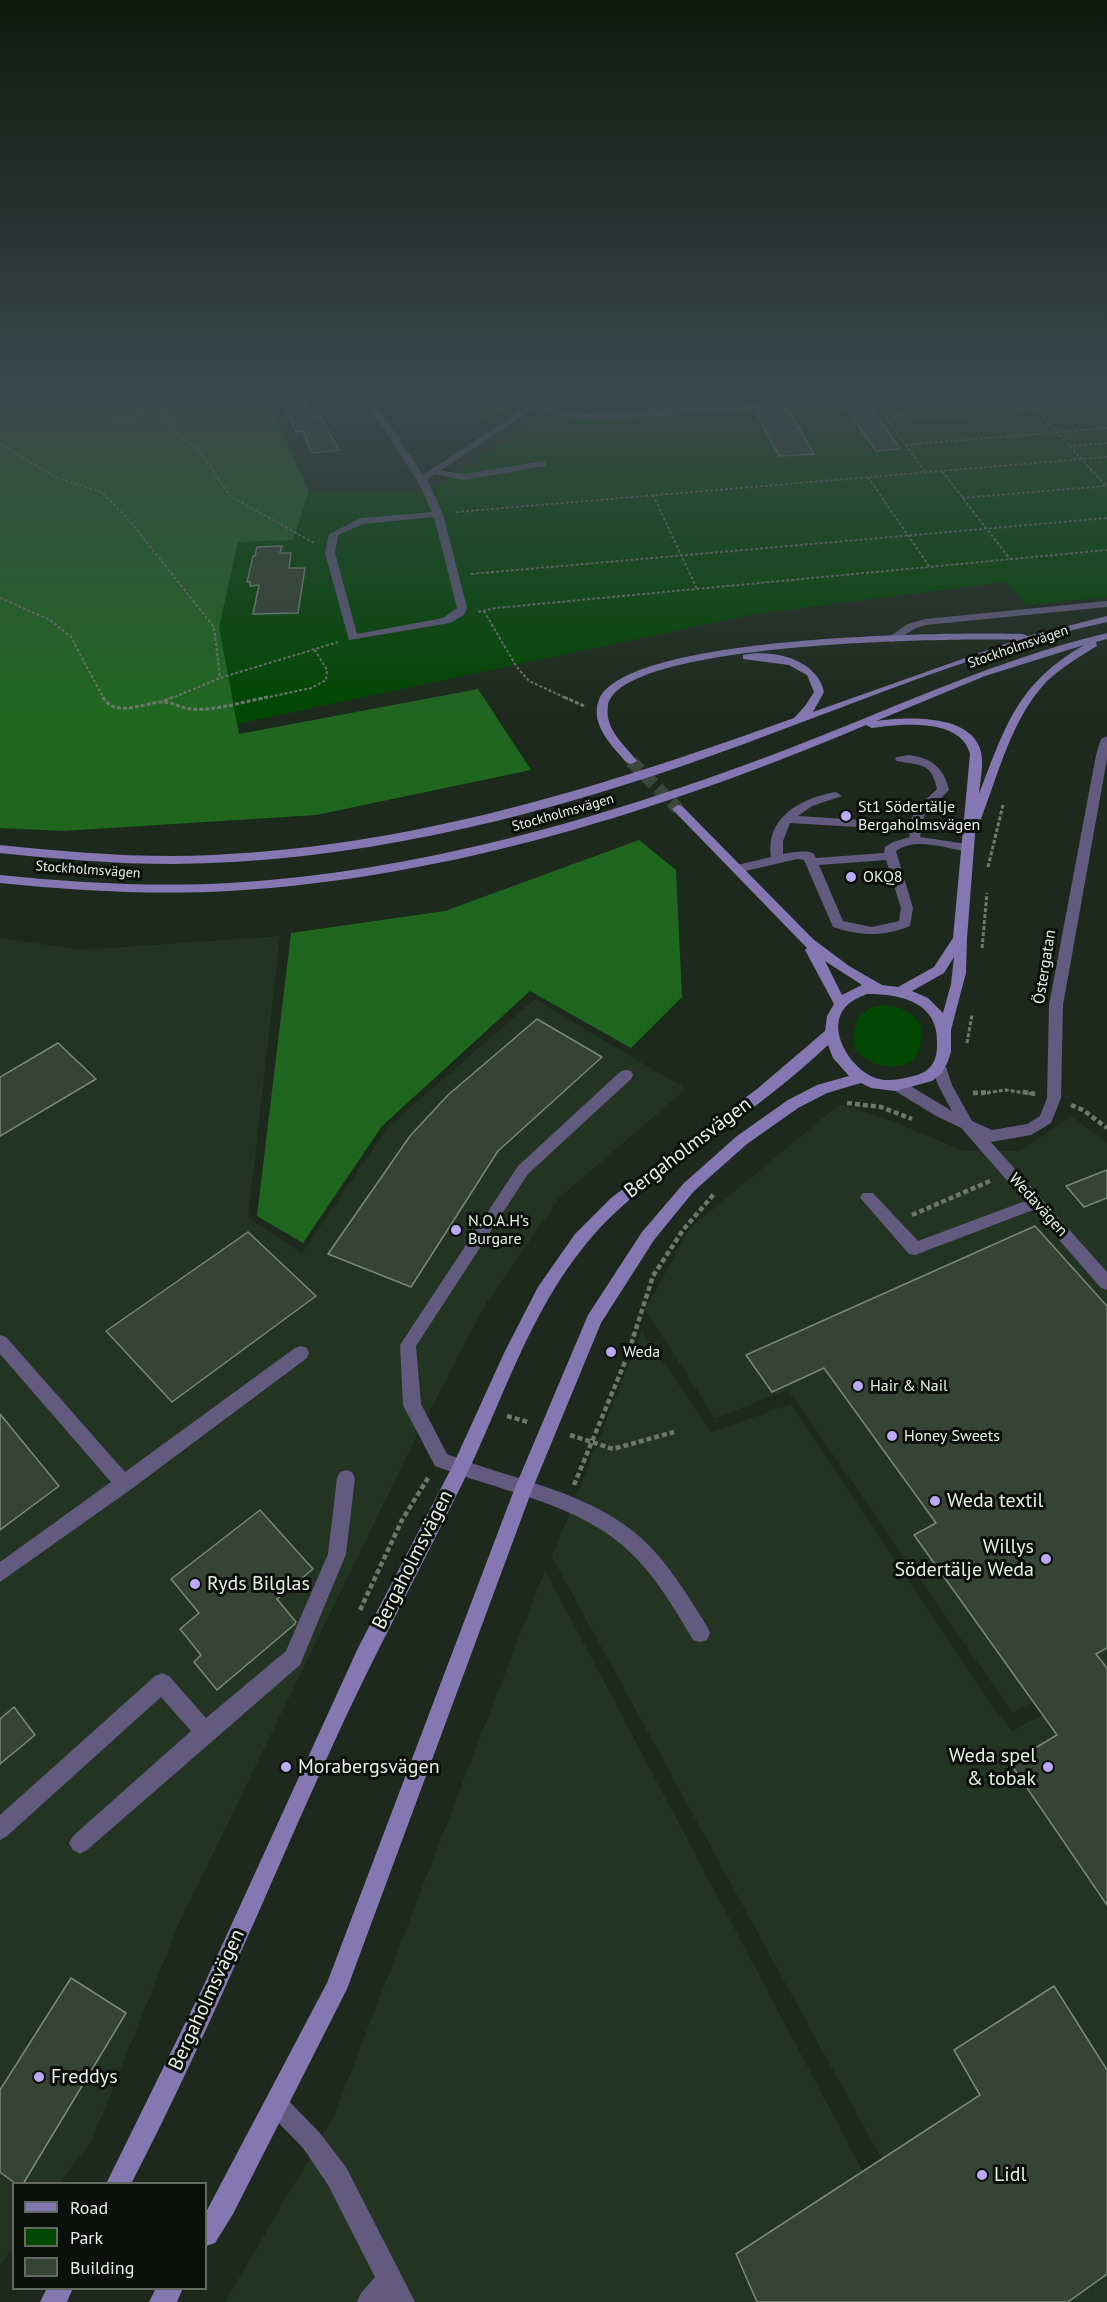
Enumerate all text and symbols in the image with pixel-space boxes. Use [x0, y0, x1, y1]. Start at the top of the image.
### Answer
street label: Stockholmsvägen [966, 622, 1070, 672]
street label: Stockholmsvägen [510, 790, 616, 836]
place label: St1 Södertälje Bergaholmsvägen [858, 797, 980, 835]
marker: St1 Södertälje Bergaholmsvägen [839, 809, 853, 823]
street label: Stockholmsvägen [35, 858, 141, 882]
place label: OKQ8 [863, 867, 903, 887]
marker: OKQ8 [844, 870, 858, 884]
street label: Östergatan [1030, 928, 1060, 1006]
street label: Bergaholmsvägen [620, 1092, 756, 1204]
street label: Wedavägen [1005, 1169, 1071, 1241]
place label: N.O.A.H’s Burgare [468, 1211, 529, 1249]
marker: N.O.A.H’s Burgare [449, 1223, 463, 1237]
place label: Weda [623, 1342, 660, 1362]
marker: Weda [604, 1345, 618, 1359]
place label: Hair & Nail [870, 1376, 948, 1396]
marker: Hair & Nail [851, 1379, 865, 1393]
place label: Honey Sweets [904, 1426, 1000, 1446]
marker: Honey Sweets [885, 1429, 899, 1443]
street label: Bergaholmsvägen [368, 1486, 458, 1634]
place label: Weda textil [947, 1489, 1043, 1513]
marker: Weda textil [928, 1494, 942, 1508]
place label: Willys Södertälje Weda [894, 1535, 1034, 1582]
marker: Willys Södertälje Weda [1039, 1552, 1053, 1566]
place label: Ryds Bilglas [207, 1572, 310, 1596]
marker: Ryds Bilglas [188, 1577, 202, 1591]
place label: Weda spel & tobak [949, 1744, 1036, 1791]
place label: Morabergsvägen [298, 1755, 440, 1779]
marker: Morabergsvägen [279, 1760, 293, 1774]
marker: Weda spel & tobak [1041, 1760, 1055, 1774]
street label: Bergaholmsvägen [164, 1926, 250, 2074]
place label: Freddys [51, 2065, 118, 2089]
marker: Freddys [32, 2070, 46, 2084]
place label: Lidl [994, 2163, 1026, 2187]
marker: Lidl [975, 2168, 989, 2182]
legend [12, 2182, 207, 2290]
text: Road [70, 2196, 108, 2219]
text: Park [70, 2226, 103, 2249]
text: Building [70, 2256, 134, 2279]

